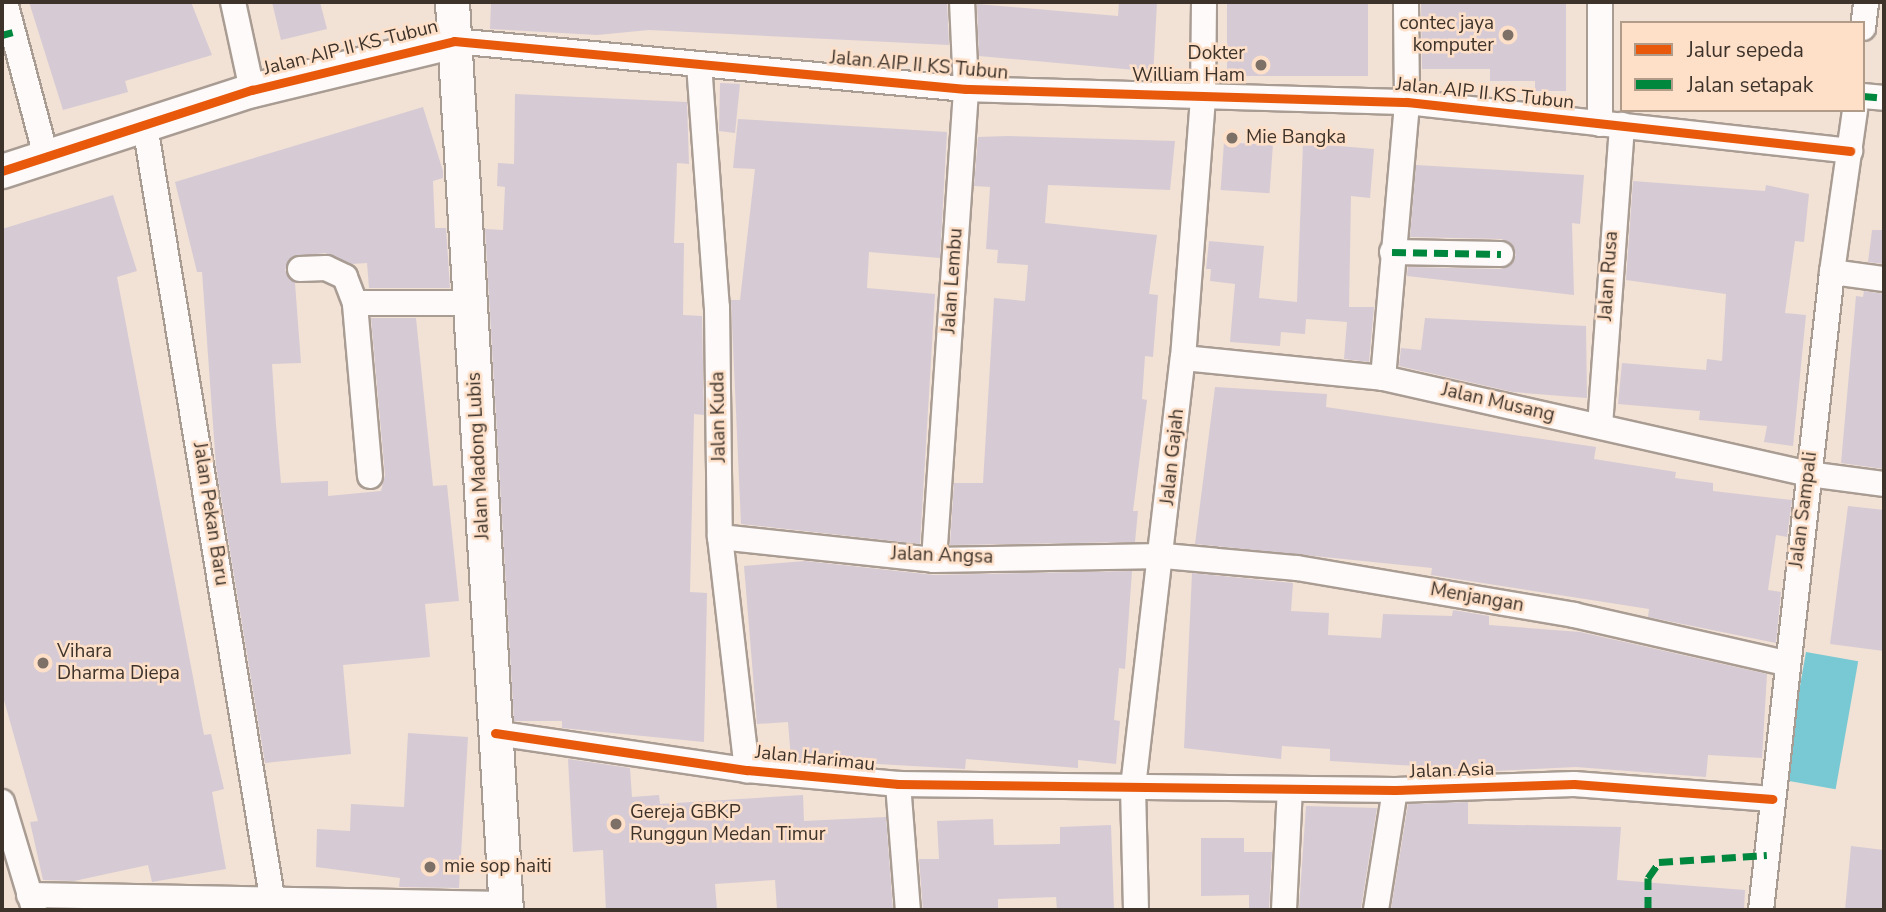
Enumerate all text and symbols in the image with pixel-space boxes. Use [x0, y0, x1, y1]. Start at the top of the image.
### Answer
place label: contec jaya komputer [1400, 13, 1494, 57]
street label: Jalan AIP II KS Tubun [261, 15, 441, 81]
legend [1620, 21, 1865, 112]
marker: contec jaya komputer [1500, 27, 1516, 43]
text: Jalur sepeda [1687, 36, 1804, 64]
place label: Dokter William Ham [1132, 43, 1245, 87]
street label: Jalan AIP II KS Tubun [829, 47, 1009, 85]
marker: Dokter William Ham [1251, 55, 1271, 75]
text: Jalan setapak [1687, 71, 1813, 99]
street label: Jalan AIP II KS Tubun [1395, 73, 1575, 115]
place label: Mie Bangka [1246, 127, 1346, 149]
marker: Mie Bangka [1224, 130, 1240, 146]
street label: Jalan Lembu [938, 227, 968, 335]
street label: Jalan Rusa [1594, 230, 1624, 322]
street label: Jalan Kuda [707, 371, 731, 463]
street label: Jalan Madong Lubis [463, 372, 495, 540]
street label: Jalan Musang [1439, 379, 1557, 427]
street label: Jalan Gajah [1157, 408, 1189, 506]
street label: Jalan Pekan Baru [187, 441, 233, 587]
street label: Jalan Sampali [1786, 451, 1822, 569]
street label: Jalan Angsa [890, 543, 994, 569]
street label: Menjangan [1428, 579, 1526, 617]
place label: Vihara Dharma Diepa [57, 641, 180, 685]
marker: Vihara Dharma Diepa [35, 655, 51, 671]
street label: Jalan Harimau [754, 741, 876, 777]
street label: Jalan Asia [1409, 758, 1495, 784]
place label: Gereja GBKP Runggun Medan Timur [630, 802, 826, 846]
marker: Gereja GBKP Runggun Medan Timur [608, 816, 624, 832]
place label: mie sop haiti [444, 856, 552, 878]
marker: mie sop haiti [422, 859, 438, 875]

